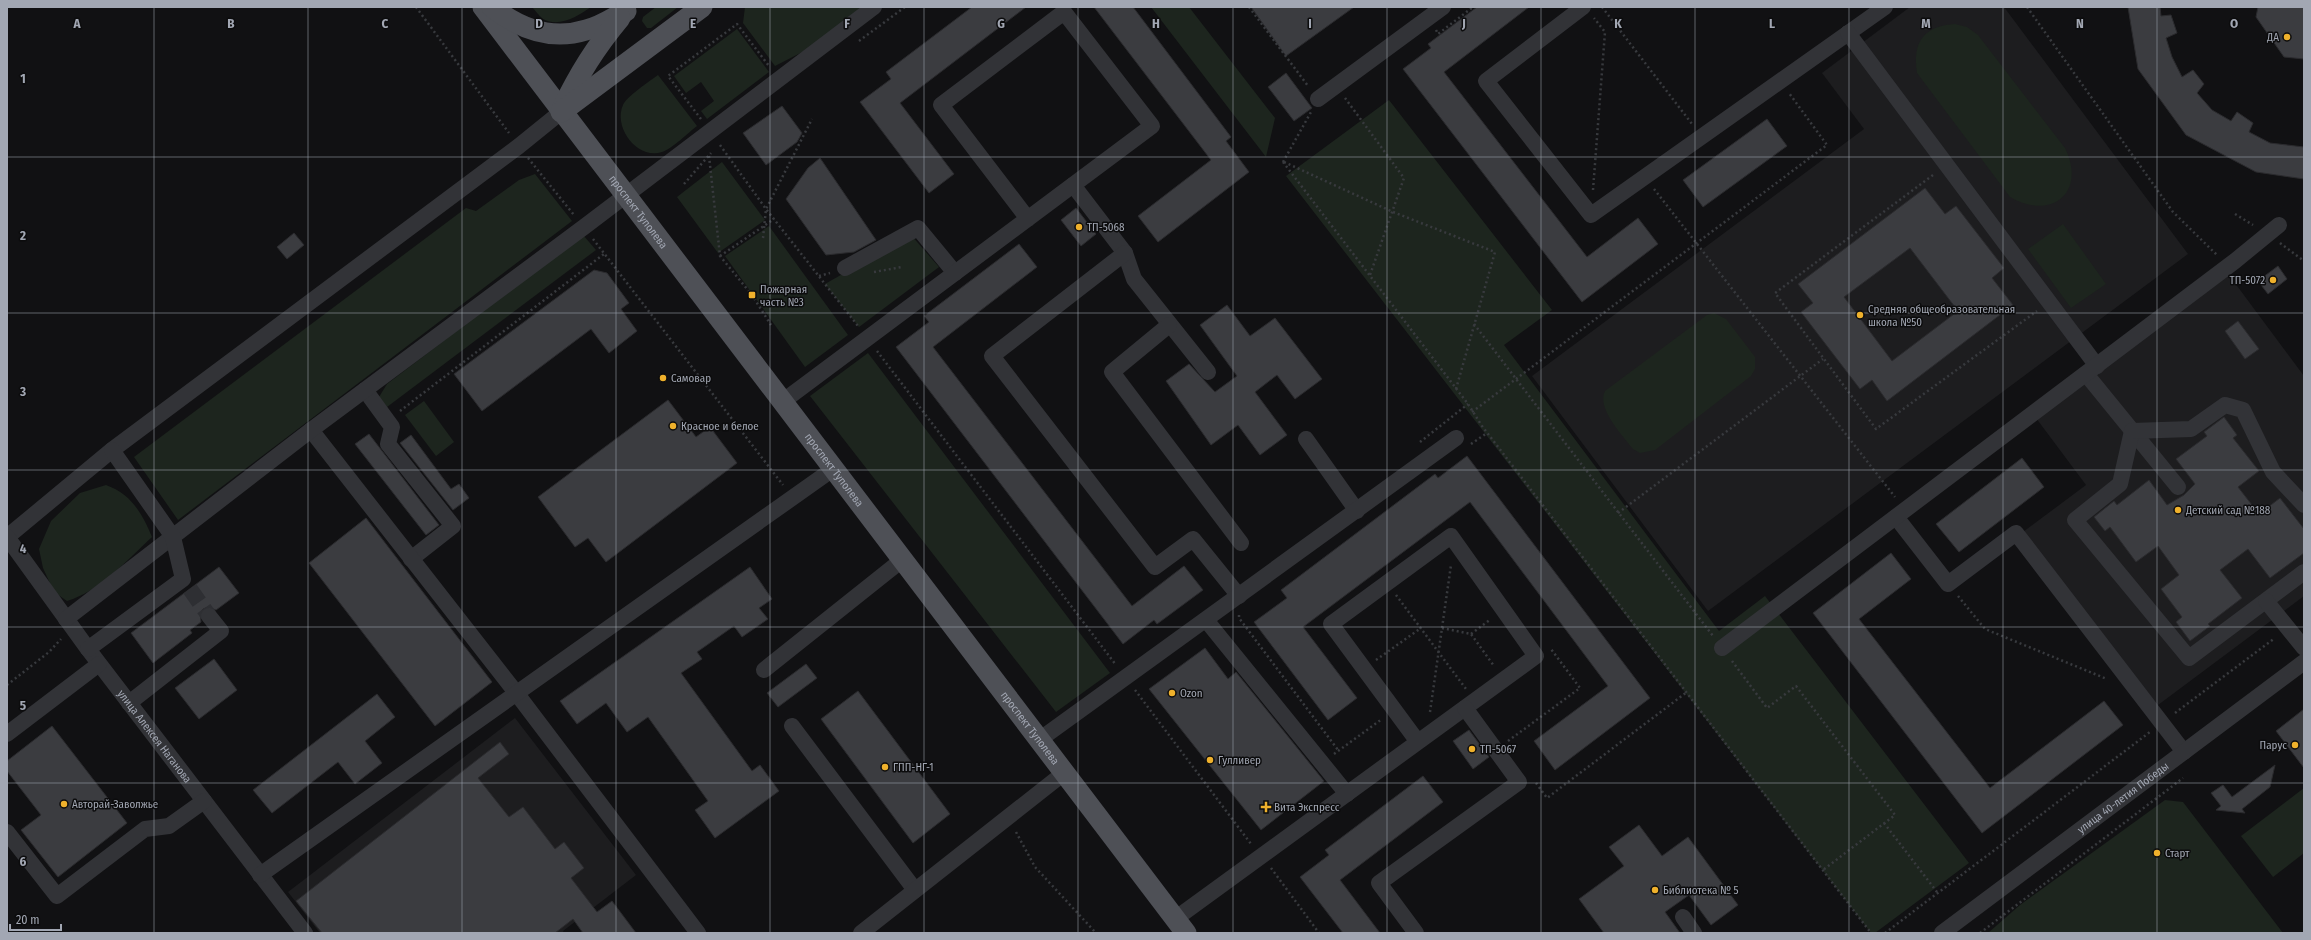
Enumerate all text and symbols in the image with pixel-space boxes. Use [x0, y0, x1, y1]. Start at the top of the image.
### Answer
text: A [72, 16, 81, 31]
text: B [227, 16, 235, 31]
text: C [382, 16, 389, 31]
text: D [535, 16, 543, 31]
text: E [690, 16, 696, 31]
text: F [844, 16, 850, 31]
text: G [997, 16, 1005, 31]
text: H [1152, 16, 1160, 31]
text: I [1308, 16, 1312, 31]
text: J [1461, 16, 1466, 31]
text: K [1614, 16, 1622, 31]
text: L [1769, 16, 1775, 31]
text: M [1921, 16, 1931, 31]
text: N [2076, 16, 2084, 31]
text: O [2230, 16, 2238, 31]
place label: ДА [2266, 31, 2279, 44]
marker: ДА [2282, 32, 2292, 42]
text: 1 [20, 71, 26, 86]
street label: проспект Туполева [606, 172, 670, 251]
place label: ТП-5068 [1087, 221, 1125, 234]
marker: ТП-5068 [1074, 222, 1084, 232]
text: 2 [19, 228, 26, 243]
place label: ТП-5072 [2230, 274, 2265, 287]
marker: ТП-5072 [2268, 275, 2278, 285]
place label: Пожарная часть №3 [760, 283, 807, 309]
marker: Пожарная часть №3 [747, 290, 757, 300]
place label: Средняя общеобразовательная школа №50 [1868, 303, 2015, 329]
marker: Средняя общеобразовательная школа №50 [1855, 310, 1865, 320]
place label: Самовар [671, 372, 711, 385]
marker: Самовар [658, 373, 668, 383]
text: 3 [19, 384, 26, 399]
place label: Красное и белое [681, 420, 759, 433]
marker: Красное и белое [668, 421, 678, 431]
street label: проспект Туполева [802, 430, 866, 509]
place label: Детский сад №188 [2185, 504, 2271, 517]
marker: Детский сад №188 [2173, 505, 2183, 515]
text: 4 [20, 541, 27, 556]
street label: улица Алексея Наганова [115, 687, 194, 785]
place label: Ozon [1180, 687, 1203, 700]
marker: Ozon [1167, 688, 1177, 698]
street label: проспект Туполева [998, 689, 1062, 767]
text: 5 [20, 698, 26, 713]
place label: Парус [2260, 739, 2287, 752]
marker: Парус [2290, 740, 2300, 750]
place label: ТП-5067 [1480, 743, 1517, 756]
marker: ТП-5067 [1467, 744, 1477, 754]
place label: Гулливер [1218, 754, 1261, 767]
marker: Гулливер [1205, 755, 1215, 765]
street label: улица 40-летия Победы [2075, 759, 2171, 836]
place label: ГПП-НГ-1 [893, 761, 934, 774]
marker: ГПП-НГ-1 [880, 762, 890, 772]
place label: Авторай-Заволжье [72, 798, 158, 811]
marker: Авторай-Заволжье [59, 799, 69, 809]
place label: Вита Экспресс [1274, 801, 1340, 814]
marker: Вита Экспресс [1261, 802, 1271, 812]
place label: Старт [2165, 847, 2190, 860]
marker: Старт [2152, 848, 2162, 858]
text: 6 [20, 854, 27, 869]
place label: Библиотека № 5 [1663, 884, 1739, 897]
marker: Библиотека № 5 [1650, 885, 1660, 895]
scale bar [10, 906, 61, 932]
text: 20 m [16, 913, 40, 927]

